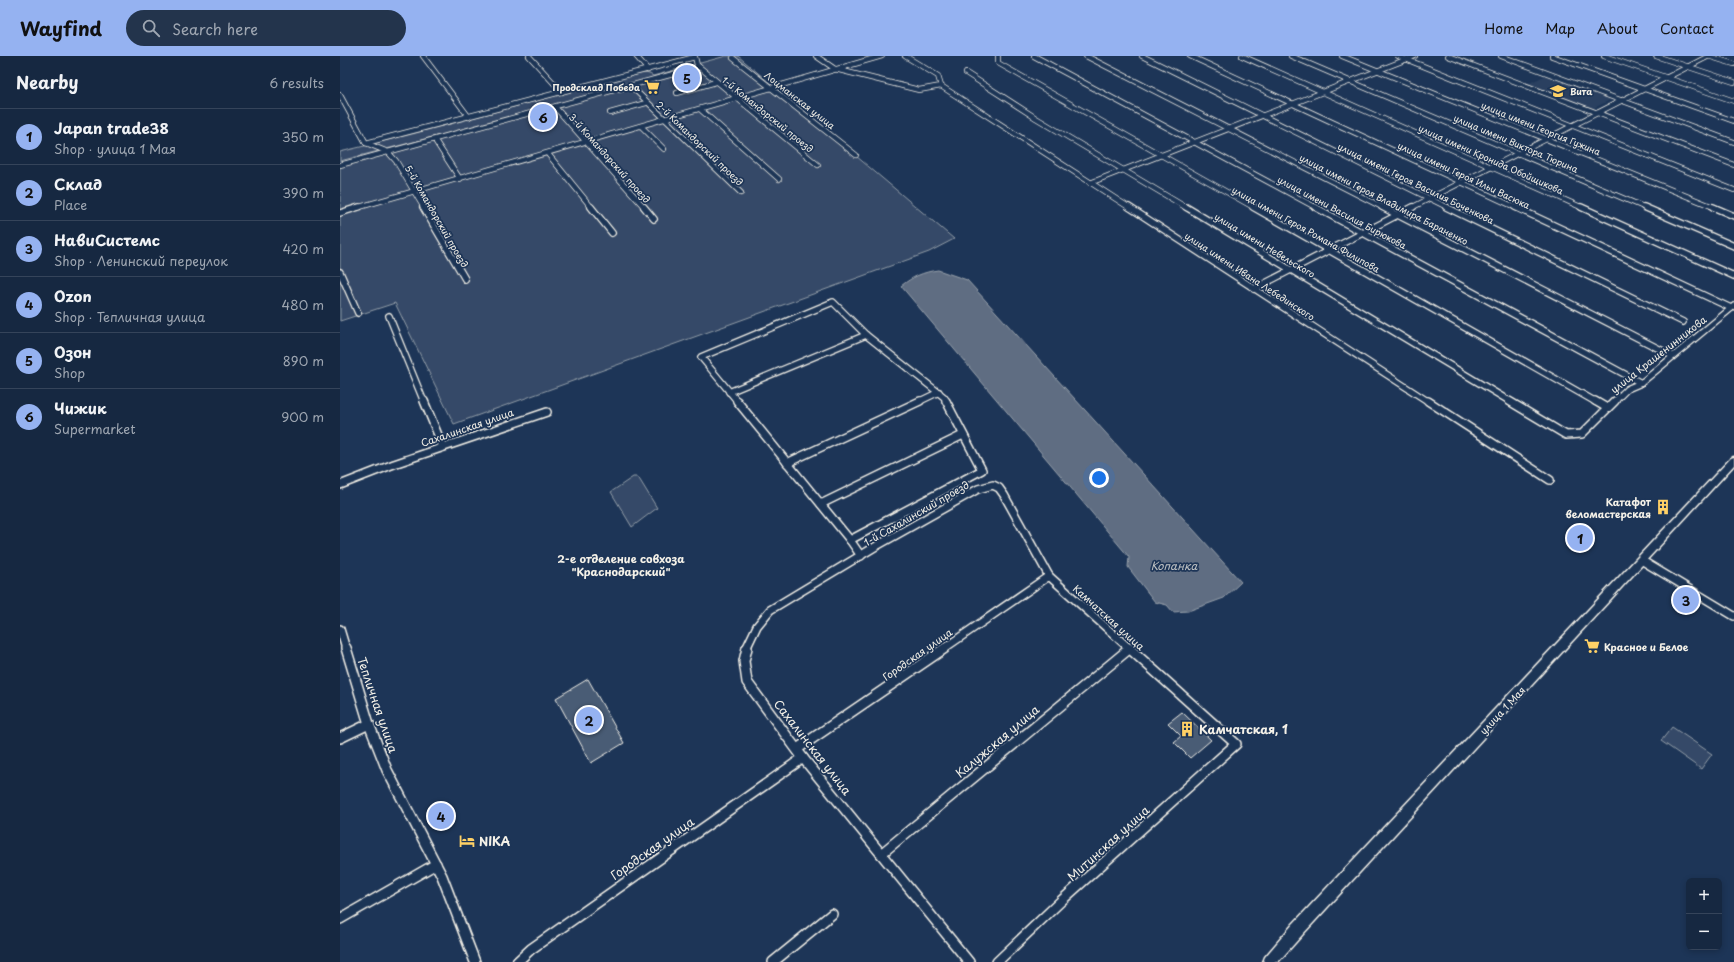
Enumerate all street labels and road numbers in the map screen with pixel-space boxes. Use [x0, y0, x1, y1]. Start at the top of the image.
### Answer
street label: Лоцманская улица [762, 68, 839, 132]
street label: 1-й Командорский проезд [719, 73, 817, 155]
street label: 2-й Командорский проезд [653, 98, 747, 188]
street label: улица имени Георгия Гужина [1479, 98, 1603, 159]
street label: 3-й Командорский проезд [566, 110, 654, 206]
street label: улица имени Виктора Тюрина [1452, 110, 1581, 176]
street label: улица имени Кронида Обойщикова [1416, 121, 1566, 198]
street label: улица имени Героя Ильи Васюка [1395, 138, 1533, 212]
street label: улица имени Героя Василия Боченкова [1335, 139, 1497, 227]
street label: улица имени Героя Владимира Бараненко [1297, 150, 1471, 248]
street label: 5-й Командорский проезд [402, 162, 472, 270]
street label: улица имени Василия Бирюкова [1275, 172, 1409, 252]
street label: улица имени Героя Романа Филипова [1230, 182, 1383, 276]
street label: улица имени Невельского [1212, 209, 1318, 281]
street label: улица имени Ивана Лебединского [1182, 229, 1318, 323]
street label: улица Крашенинникова [1607, 311, 1710, 396]
street label: Сахалинская улица [419, 404, 516, 450]
street label: 1-й Сахалинский проезд [860, 477, 972, 549]
street label: Камчатская улица [1070, 581, 1149, 654]
street label: Городская улица [879, 624, 956, 684]
street label: Тепличная улица [353, 655, 403, 756]
street label: улица 1 Мая [1476, 683, 1528, 737]
street label: Сахалинская улица [770, 695, 856, 799]
street label: Калужская улица [951, 700, 1043, 782]
street label: Митинская улица [1063, 801, 1153, 885]
street label: Городская улица [606, 812, 698, 884]

